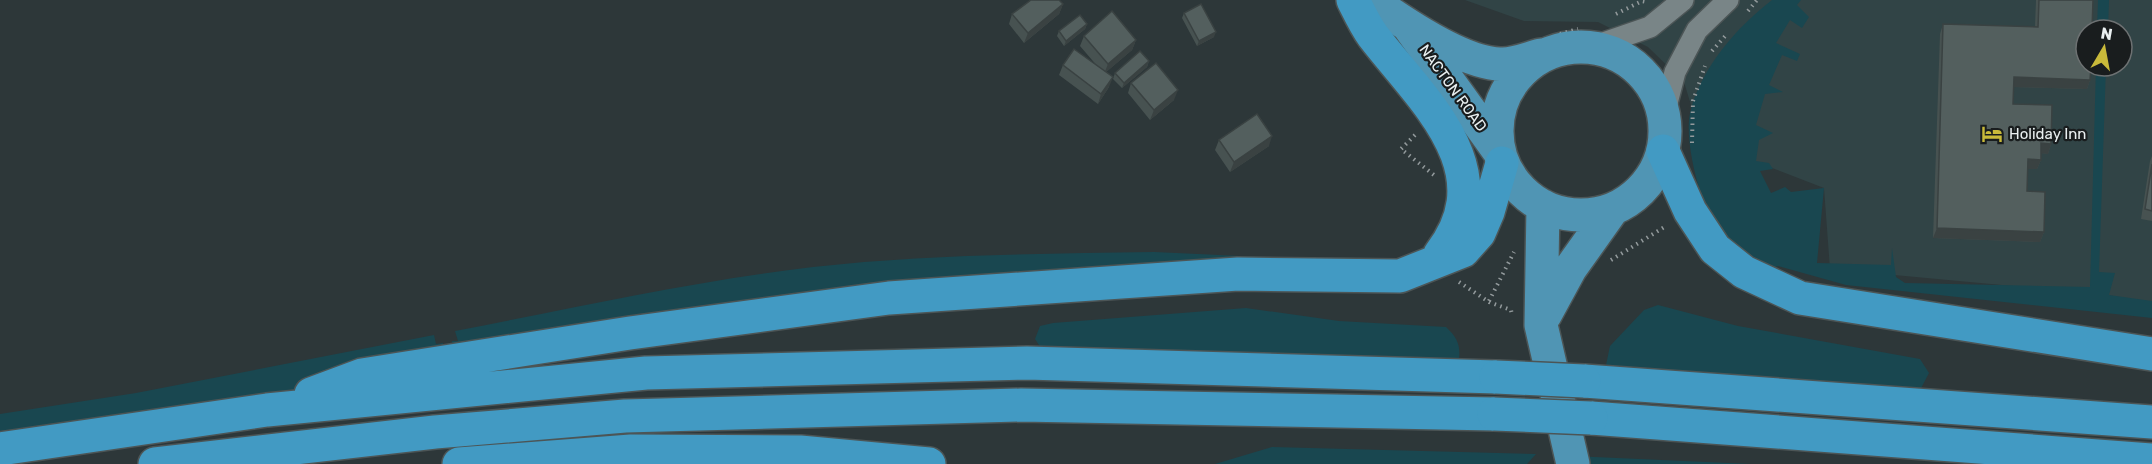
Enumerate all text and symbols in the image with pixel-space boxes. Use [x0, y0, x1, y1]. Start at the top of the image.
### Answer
north arrow [2074, 18, 2134, 78]
text: N [2099, 23, 2114, 44]
street label: NACTON ROAD [1415, 41, 1491, 135]
hotel icon: Holiday Inn [1980, 122, 2004, 146]
place label: Holiday Inn [2009, 125, 2086, 143]

